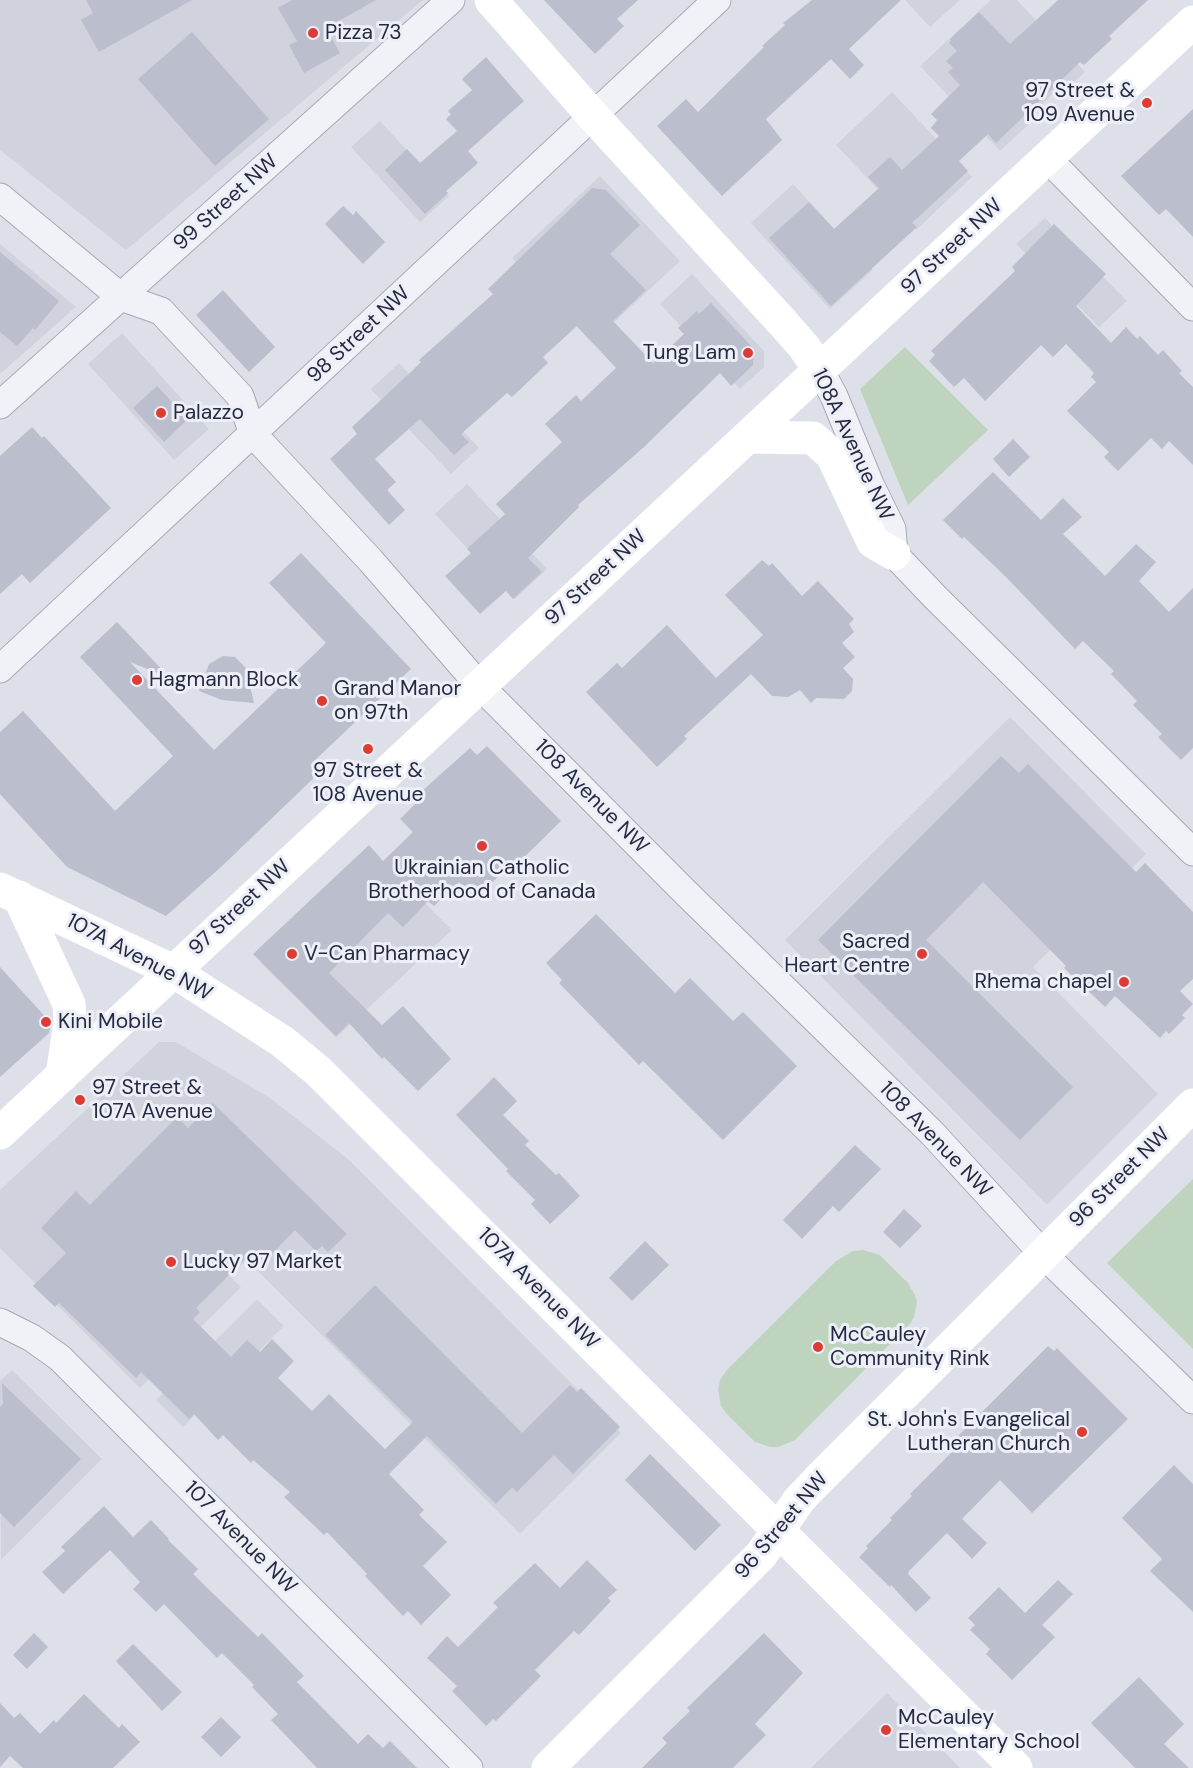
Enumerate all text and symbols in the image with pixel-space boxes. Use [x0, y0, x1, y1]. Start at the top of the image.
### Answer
place label: Pizza 73 [325, 20, 402, 46]
marker: Pizza 73 [306, 26, 320, 40]
place label: 97 Street & 109 Avenue [1024, 78, 1135, 128]
marker: 97 Street & 109 Avenue [1140, 96, 1154, 110]
street label: 99 Street NW [169, 150, 283, 256]
street label: 97 Street NW [896, 194, 1008, 300]
street label: 98 Street NW [302, 281, 416, 389]
place label: Tung Lam [643, 340, 736, 366]
marker: Tung Lam [741, 346, 755, 360]
street label: 108A Avenue NW [806, 365, 898, 525]
place label: Palazzo [173, 400, 244, 426]
marker: Palazzo [154, 406, 168, 420]
street label: 97 Street NW [540, 525, 652, 631]
place label: Hagmann Block [149, 667, 299, 693]
marker: Hagmann Block [130, 673, 144, 687]
place label: Grand Manor on 97th [334, 676, 461, 726]
marker: Grand Manor on 97th [315, 694, 329, 708]
street label: 108 Avenue NW [529, 735, 653, 859]
marker: 97 Street & 108 Avenue [361, 742, 375, 756]
place label: 97 Street & 108 Avenue [313, 758, 423, 808]
marker: Ukrainian Catholic Brotherhood of Canada [475, 839, 489, 853]
street label: 97 Street NW [184, 855, 296, 961]
place label: Ukrainian Catholic Brotherhood of Canada [368, 855, 596, 905]
street label: 107A Avenue NW [62, 909, 216, 1007]
place label: Sacred Heart Centre [784, 929, 910, 979]
place label: V-Can Pharmacy [304, 941, 470, 967]
marker: V-Can Pharmacy [285, 947, 299, 961]
marker: Sacred Heart Centre [915, 947, 929, 961]
place label: Rhema chapel [975, 969, 1112, 995]
marker: Rhema chapel [1117, 975, 1131, 989]
place label: Kini Mobile [58, 1009, 163, 1035]
marker: Kini Mobile [39, 1015, 53, 1029]
place label: 97 Street & 107A Avenue [92, 1075, 213, 1125]
street label: 108 Avenue NW [873, 1077, 997, 1203]
marker: 97 Street & 107A Avenue [73, 1093, 87, 1107]
street label: 96 Street NW [1064, 1122, 1176, 1234]
street label: 107A Avenue NW [472, 1223, 604, 1355]
place label: Lucky 97 Market [183, 1249, 342, 1275]
marker: Lucky 97 Market [164, 1255, 178, 1269]
place label: McCauley Community Rink [830, 1322, 990, 1372]
marker: McCauley Community Rink [811, 1340, 825, 1354]
place label: St. John's Evangelical Lutheran Church [867, 1407, 1070, 1457]
marker: St. John's Evangelical Lutheran Church [1075, 1425, 1089, 1439]
street label: 96 Street NW [730, 1467, 834, 1585]
street label: 107 Avenue NW [178, 1476, 302, 1600]
place label: McCauley Elementary School [898, 1705, 1080, 1755]
marker: McCauley Elementary School [879, 1723, 893, 1737]

